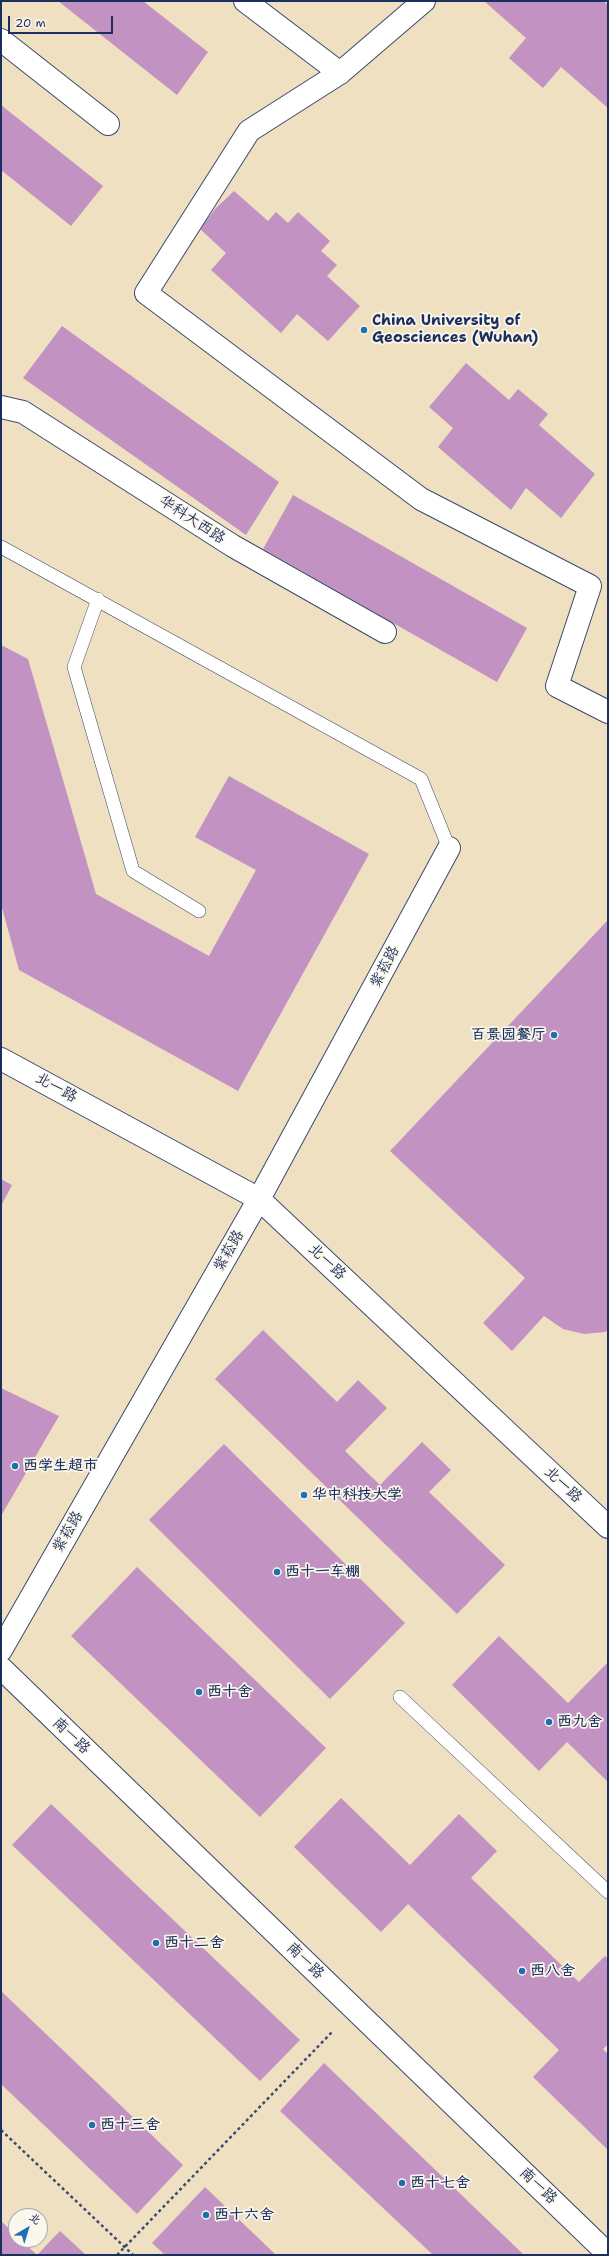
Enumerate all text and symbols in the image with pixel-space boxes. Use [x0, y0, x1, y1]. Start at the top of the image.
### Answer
scale bar [10, 8, 115, 34]
text: 20 m [15, 15, 46, 31]
place label: China University of Geosciences (Wuhan) [372, 312, 538, 347]
marker: China University of Geosciences (Wuhan) [359, 325, 369, 335]
street label: 华科大西路 [156, 492, 228, 548]
street label: 紫菘路 [366, 943, 404, 991]
place label: 百景园餐厅 [471, 1026, 546, 1044]
marker: 百景园餐厅 [549, 1030, 559, 1040]
street label: 北一路 [32, 1069, 80, 1107]
street label: 紫菘路 [210, 1227, 248, 1275]
street label: 北一路 [304, 1240, 350, 1284]
place label: 西学生超市 [23, 1457, 98, 1475]
marker: 西学生超市 [10, 1461, 20, 1471]
street label: 北一路 [540, 1463, 586, 1507]
place label: 华中科技大学 [312, 1486, 402, 1504]
marker: 华中科技大学 [299, 1490, 309, 1500]
street label: 紫菘路 [49, 1508, 87, 1556]
place label: 西十一车棚 [285, 1563, 360, 1581]
marker: 西十一车棚 [272, 1567, 282, 1577]
place label: 西十舍 [207, 1683, 252, 1701]
marker: 西十舍 [194, 1687, 204, 1697]
place label: 西九舍 [557, 1713, 602, 1731]
street label: 南一路 [49, 1714, 93, 1758]
marker: 西九舍 [544, 1717, 554, 1727]
place label: 西十二舍 [164, 1934, 224, 1952]
marker: 西十二舍 [151, 1938, 161, 1948]
street label: 南一路 [283, 1939, 327, 1983]
place label: 西八舍 [530, 1962, 575, 1980]
marker: 西八舍 [517, 1966, 527, 1976]
place label: 西十三舍 [100, 2116, 160, 2134]
marker: 西十三舍 [87, 2120, 97, 2130]
street label: 南一路 [516, 2164, 560, 2208]
place label: 西十七舍 [410, 2174, 470, 2192]
marker: 西十七舍 [397, 2178, 407, 2188]
place label: 西十六舍 [214, 2206, 274, 2224]
north arrow [8, 2208, 48, 2248]
text: 北 [26, 2210, 44, 2228]
marker: 西十六舍 [201, 2210, 211, 2220]

